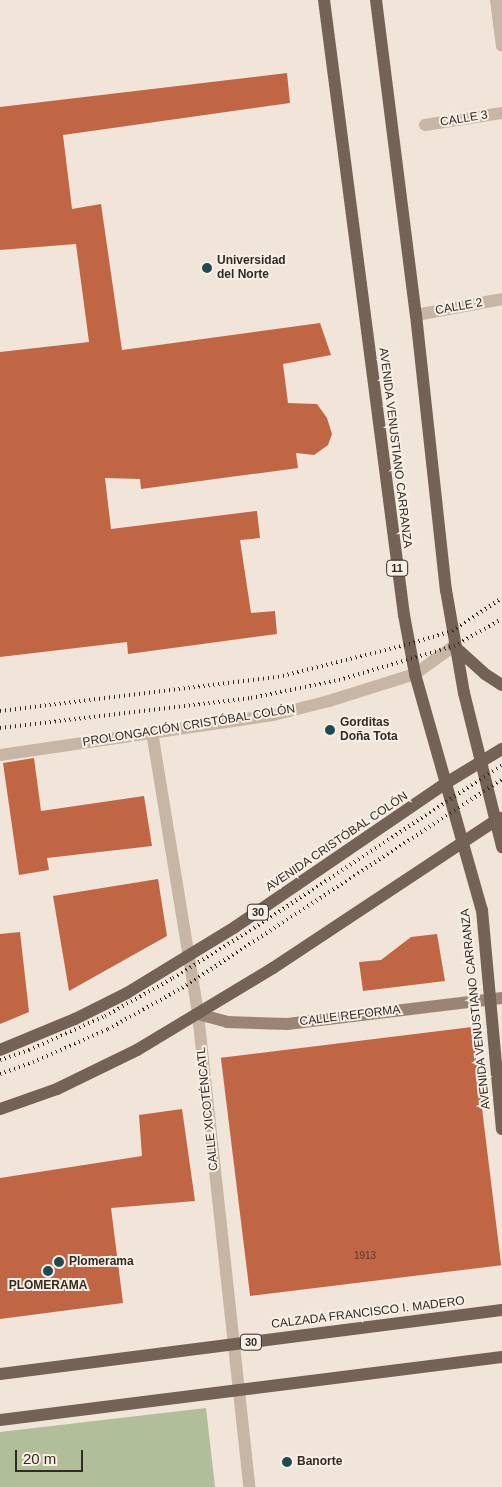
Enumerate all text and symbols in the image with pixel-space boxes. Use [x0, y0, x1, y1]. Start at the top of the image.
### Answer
street label: CALLE 3 [439, 108, 489, 130]
place label: Universidad del Norte [217, 254, 286, 282]
marker: Universidad del Norte [201, 262, 213, 274]
street label: CALLE 2 [434, 296, 484, 318]
street label: AVENIDA VENUSTIANO CARRANZA [376, 347, 414, 549]
road number: 11 [386, 560, 408, 576]
street label: PROLONGACIÓN CRISTÓBAL COLÓN [82, 702, 296, 750]
place label: Gorditas Doña Tota [340, 716, 398, 744]
marker: Gorditas Doña Tota [324, 724, 336, 736]
street label: AVENIDA CRISTÓBAL COLÓN [263, 789, 411, 895]
road number: 30 [247, 904, 269, 920]
street label: AVENIDA VENUSTIANO CARRANZA [458, 908, 494, 1110]
street label: CALLE REFORMA [299, 1003, 401, 1029]
street label: CALLE XICOTÉNCATL [194, 1046, 222, 1172]
house number: 1913 [354, 1250, 376, 1262]
place label: Plomerama [69, 1255, 134, 1269]
marker: Plomerama [53, 1256, 65, 1268]
marker: PLOMERAMA [42, 1265, 54, 1277]
place label: PLOMERAMA [9, 1279, 87, 1293]
street label: CALZADA FRANCISCO I. MADERO [270, 1294, 466, 1332]
road number: 30 [240, 1334, 262, 1350]
scale bar [18, 1440, 85, 1472]
text: 20 m [23, 1450, 56, 1467]
place label: Banorte [297, 1455, 342, 1469]
marker: Banorte [281, 1456, 293, 1468]

